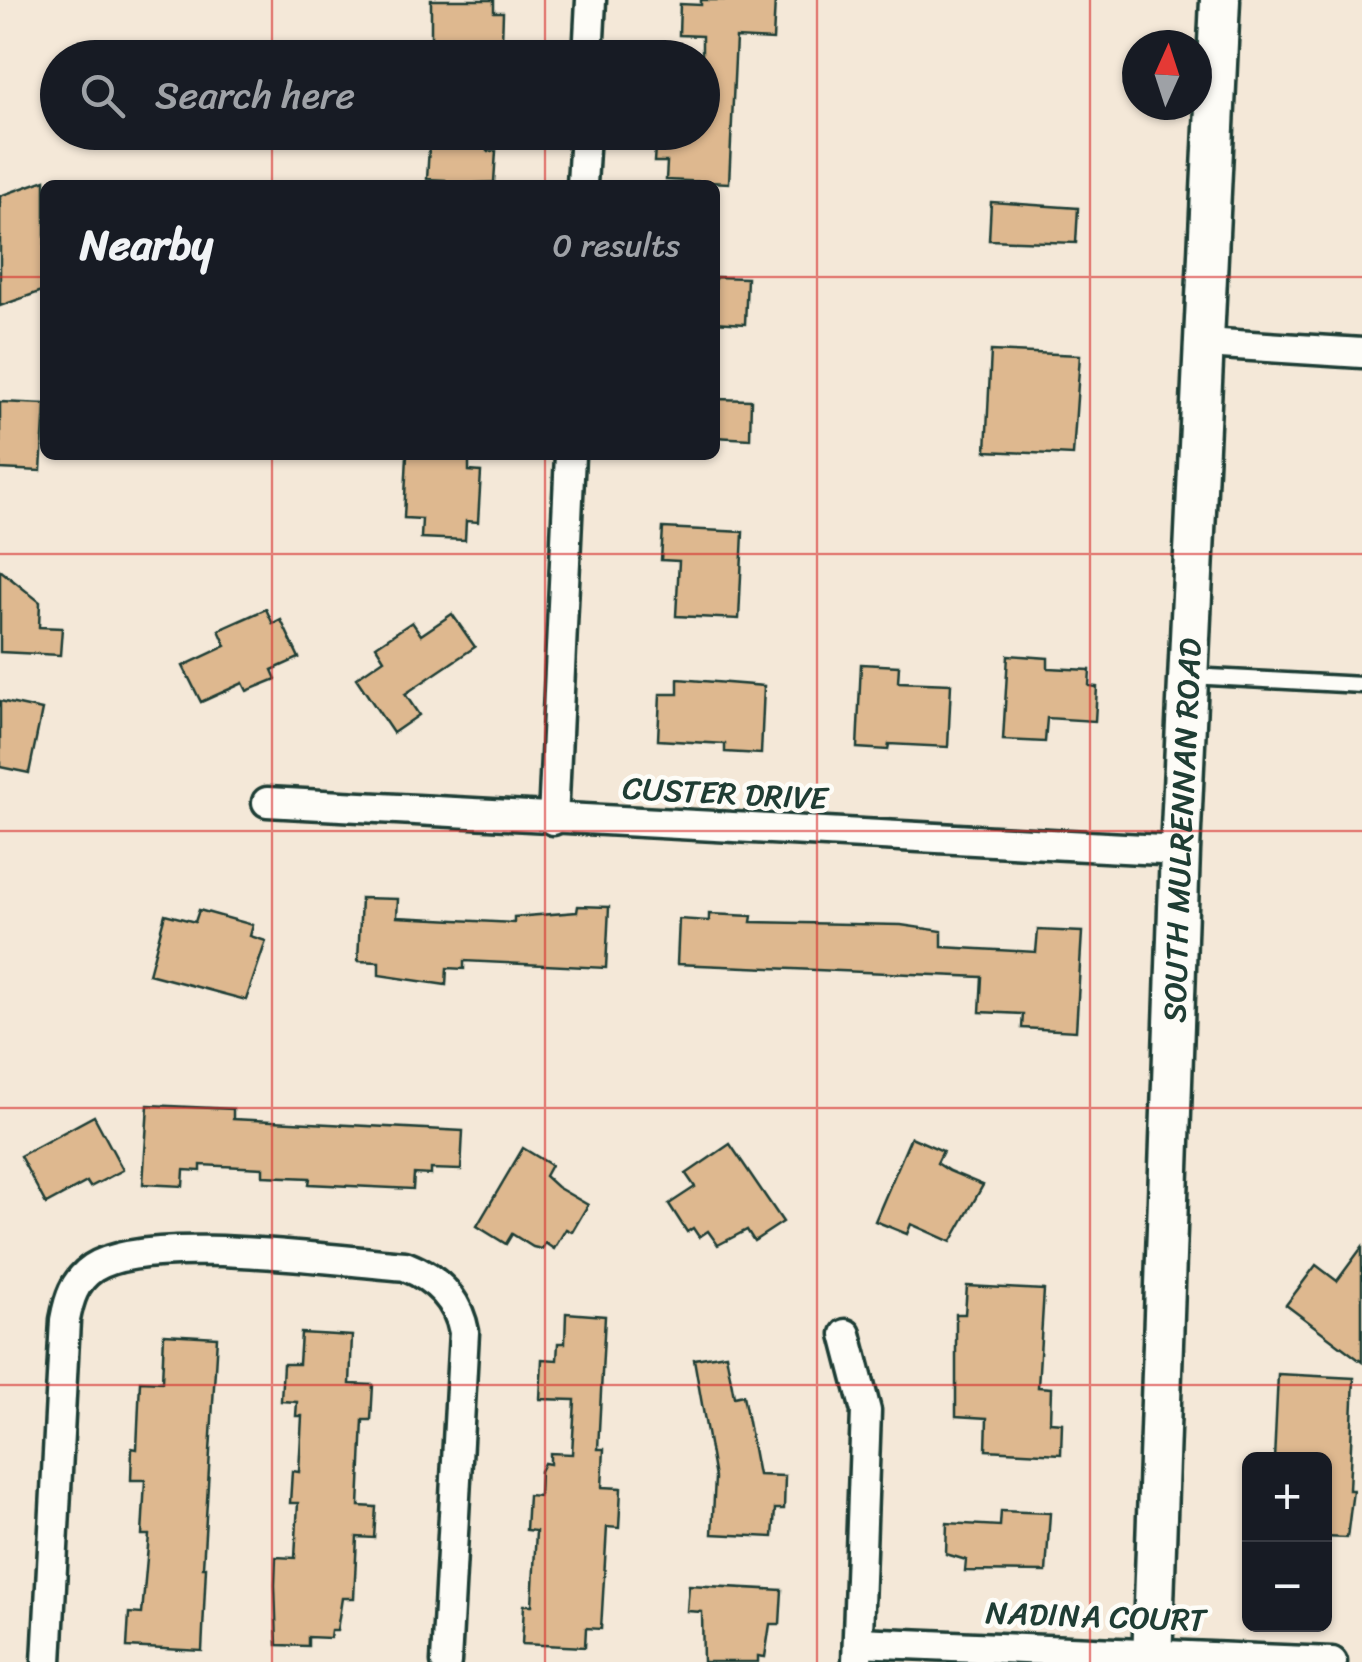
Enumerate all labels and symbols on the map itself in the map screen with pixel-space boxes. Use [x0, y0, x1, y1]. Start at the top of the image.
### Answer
north arrow [1122, 30, 1212, 120]
street label: SOUTH MULRENNAN ROAD [1146, 637, 1219, 1024]
street label: CUSTER DRIVE [621, 760, 831, 827]
street label: NADINA COURT [985, 1584, 1209, 1649]

